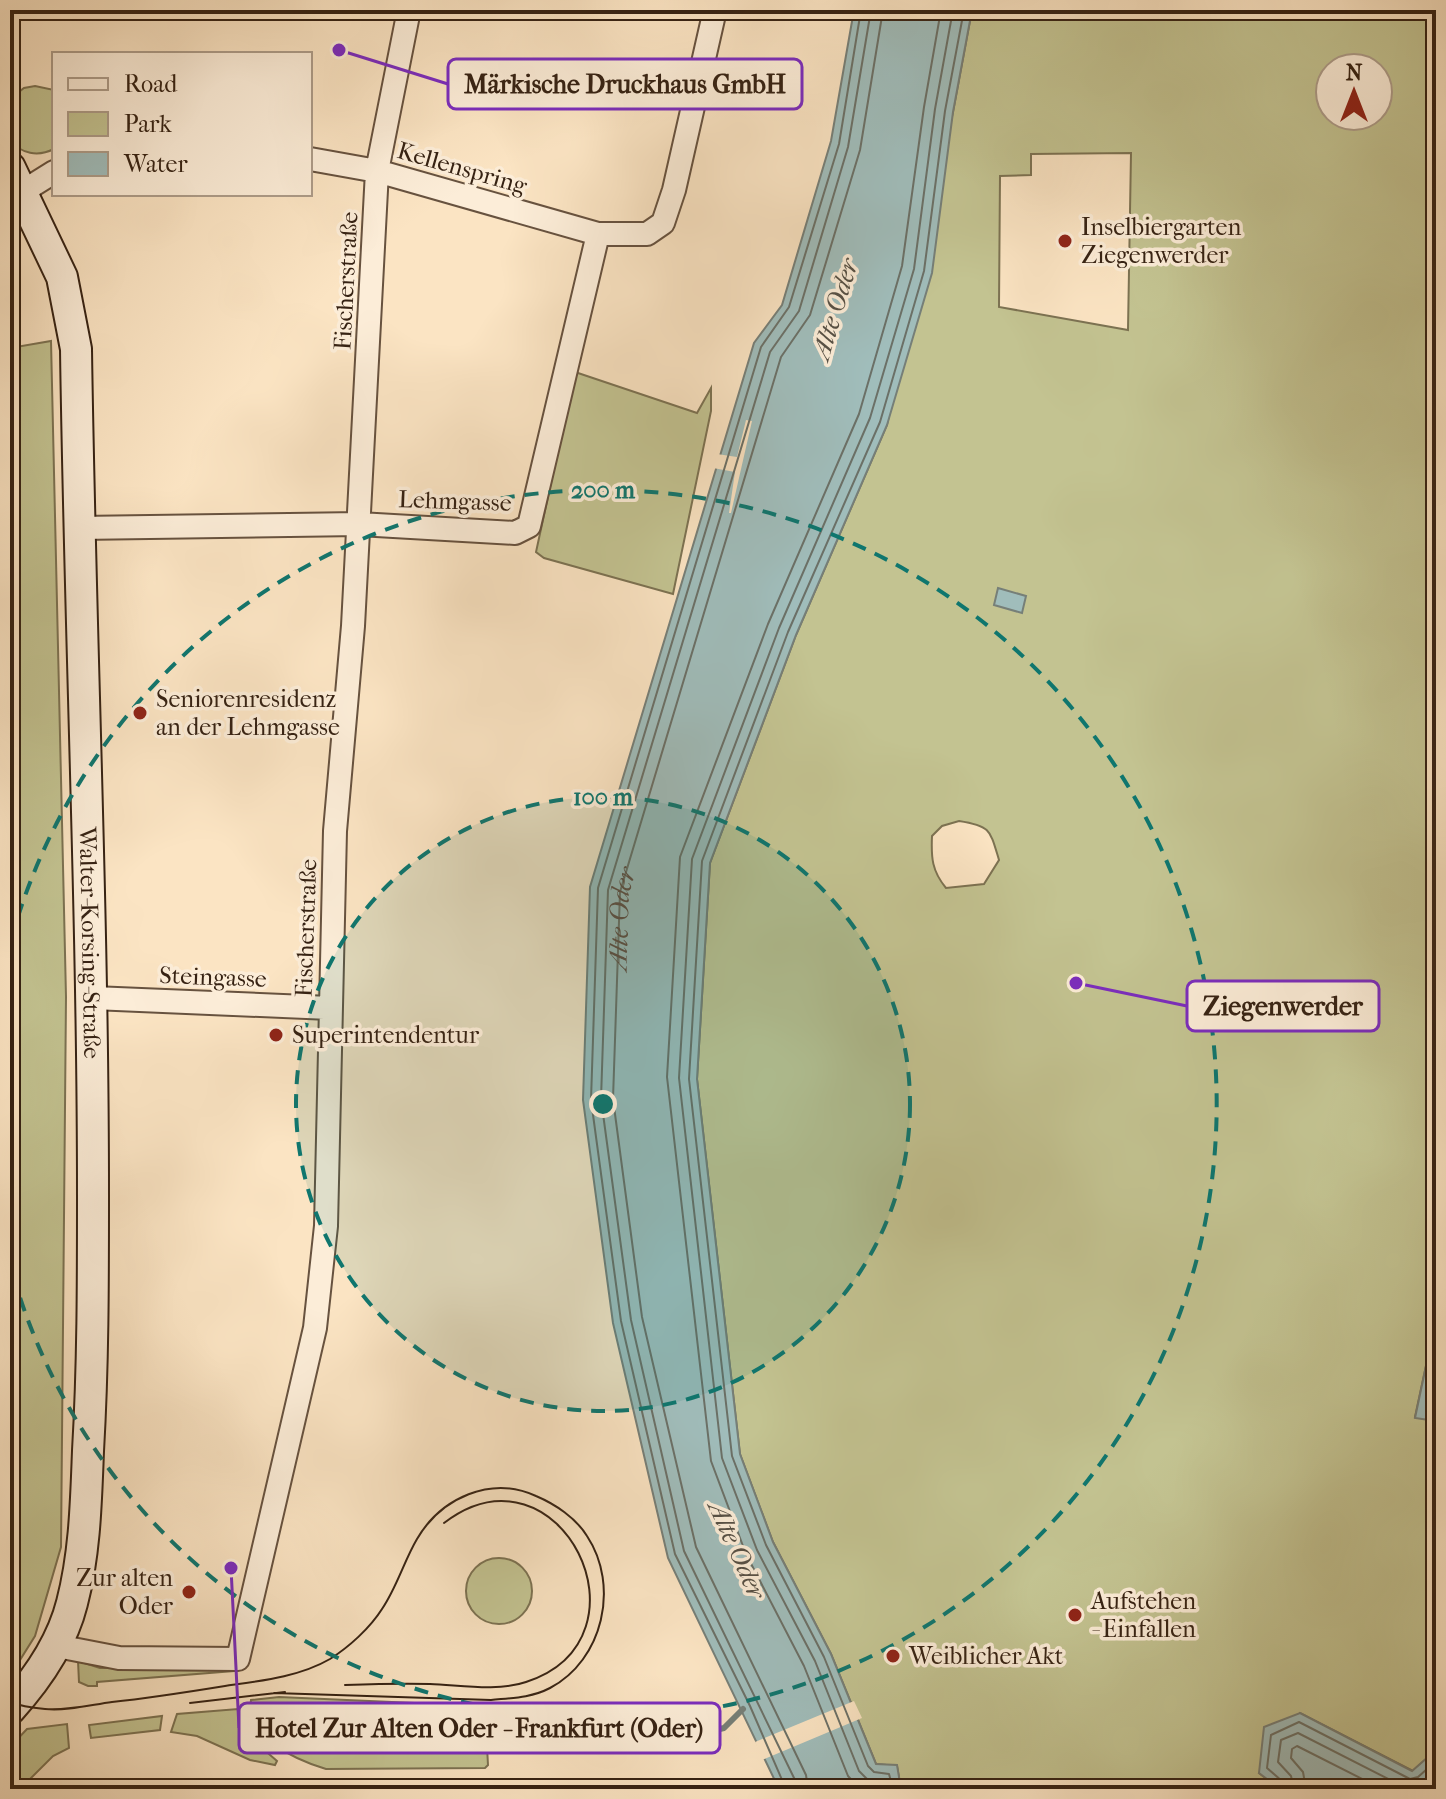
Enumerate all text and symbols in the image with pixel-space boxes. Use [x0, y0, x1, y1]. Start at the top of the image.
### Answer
legend [52, 52, 312, 196]
north arrow [1314, 52, 1394, 132]
callout: Märkische Druckhaus GmbH [448, 59, 802, 109]
text: N [1346, 60, 1363, 86]
text: Märkische Druckhaus GmbH [464, 69, 786, 100]
text: Road [124, 70, 178, 98]
text: Park [124, 110, 172, 138]
street label: Kellenspring [394, 136, 531, 200]
text: Water [123, 150, 188, 178]
street label: Fischerstraße [328, 211, 364, 351]
place label: Inselbiergarten Ziegenwerder [1081, 213, 1241, 269]
marker: Inselbiergarten Ziegenwerder [1056, 232, 1074, 250]
water label: Alte Oder [804, 253, 866, 366]
text: 200 m [571, 476, 636, 504]
street label: Lehmgasse [398, 485, 512, 517]
place label: Seniorenresidenz an der Lehmgasse [156, 685, 340, 741]
marker: Seniorenresidenz an der Lehmgasse [131, 704, 149, 722]
text: 100 m [573, 783, 634, 811]
street label: Walter-Korsing-Straße [73, 825, 106, 1059]
street label: Fischerstraße [290, 858, 322, 998]
water label: Alte Oder [602, 861, 643, 974]
street label: Steingasse [159, 961, 267, 993]
callout: Ziegenwerder [1187, 981, 1379, 1031]
text: Ziegenwerder [1203, 991, 1364, 1022]
place label: Superintendentur [292, 1021, 480, 1049]
marker: Superintendentur [267, 1026, 285, 1044]
centre of rings [589, 1090, 617, 1118]
water label: Alte Oder [701, 1494, 773, 1606]
place label: Zur alten Oder [76, 1564, 174, 1620]
marker: Zur alten Oder [180, 1583, 198, 1601]
place label: Aufstehen - Einfallen [1090, 1587, 1196, 1643]
marker: Aufstehen - Einfallen [1066, 1606, 1084, 1624]
place label: Weiblicher Akt [908, 1642, 1064, 1670]
marker: Weiblicher Akt [884, 1647, 902, 1665]
callout: Hotel Zur Alten Oder - Frankfurt (Oder) [239, 1703, 720, 1753]
text: Hotel Zur Alten Oder - Frankfurt (Oder) [255, 1713, 703, 1744]

